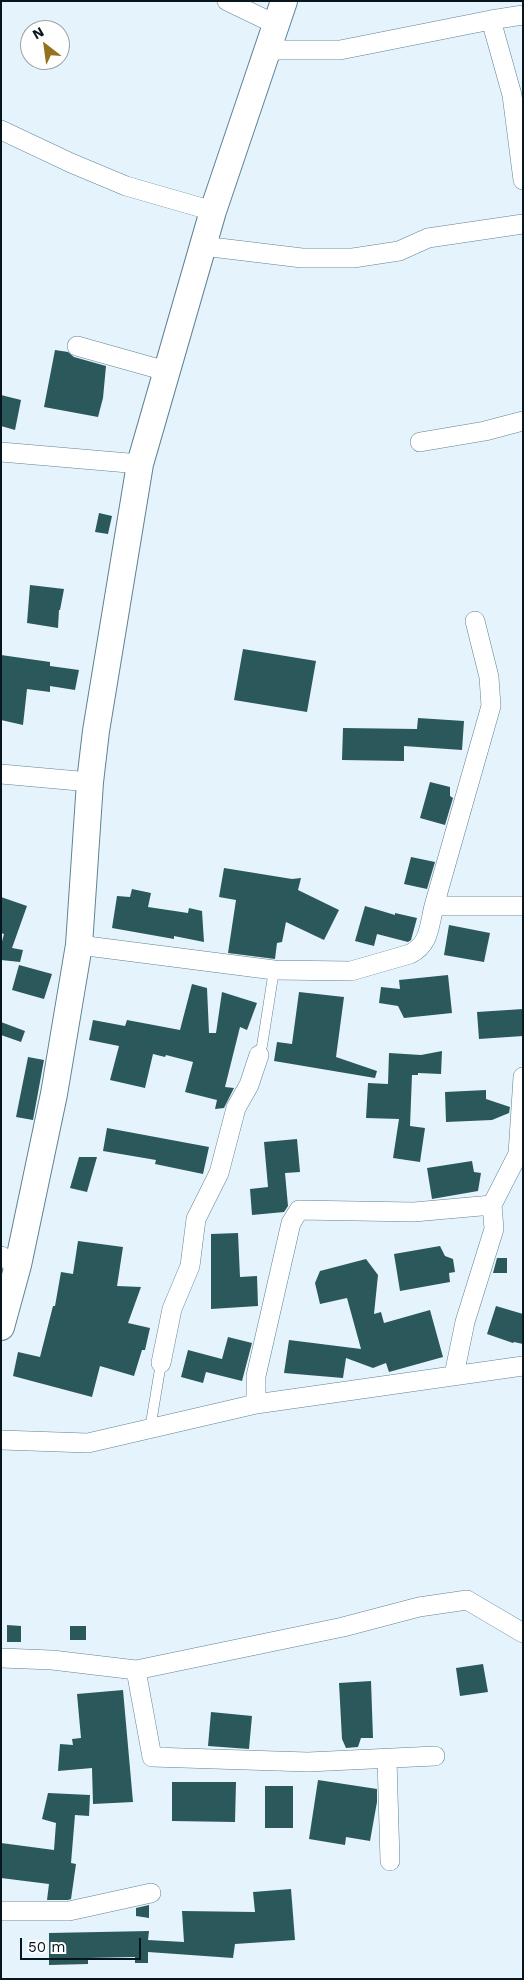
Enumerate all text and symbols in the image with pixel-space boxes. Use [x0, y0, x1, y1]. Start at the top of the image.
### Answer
north arrow [20, 20, 70, 70]
text: N [30, 23, 46, 42]
scale bar [22, 1928, 144, 1960]
text: 50 m [28, 1938, 65, 1956]

